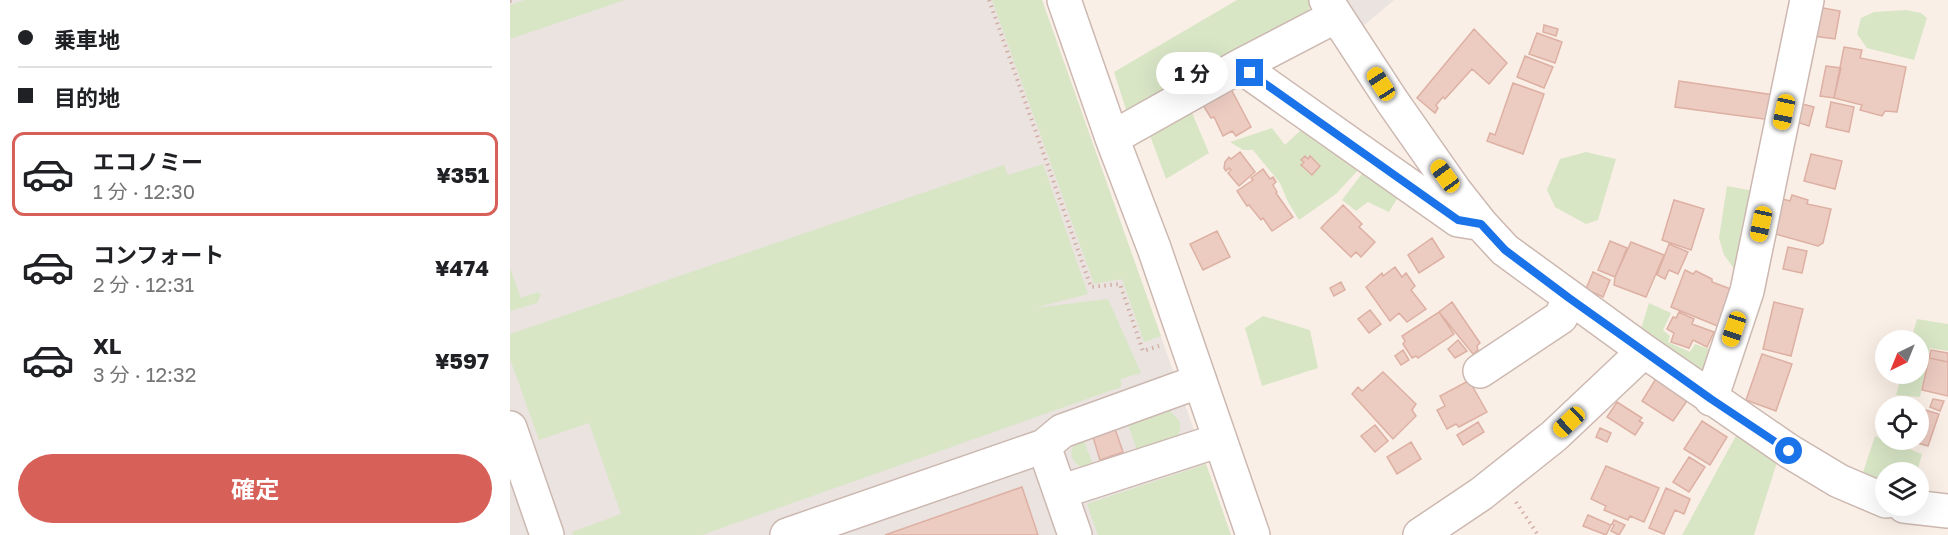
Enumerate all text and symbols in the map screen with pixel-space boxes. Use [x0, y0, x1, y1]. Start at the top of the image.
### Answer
text: 乗車地 [54, 26, 120, 53]
callout: 1 分 [1157, 52, 1229, 94]
route end [1236, 59, 1263, 86]
text: 1 分 [1174, 61, 1210, 85]
car [1364, 64, 1398, 104]
text: 目的地 [54, 84, 120, 111]
car [1771, 93, 1797, 131]
icon: car [21, 147, 75, 201]
text: エコノミー [93, 148, 203, 175]
car [1427, 156, 1463, 196]
text: ¥351 [436, 161, 489, 188]
text: 1 分 · 12:30 [93, 179, 195, 203]
car [1748, 205, 1774, 243]
icon: car [21, 240, 75, 294]
text: コンフォート [93, 241, 224, 268]
text: ¥474 [435, 254, 489, 281]
text: 2 分 · 12:31 [93, 272, 194, 296]
car [1720, 309, 1748, 349]
north arrow [1875, 330, 1929, 384]
map controls [1875, 330, 1929, 516]
text: XL [93, 332, 121, 359]
icon: car [21, 333, 75, 387]
text: ¥597 [435, 347, 489, 374]
text: 3 分 · 12:32 [93, 362, 196, 386]
button: locate [1875, 396, 1929, 450]
car [1550, 403, 1588, 441]
route start [1775, 437, 1802, 464]
button: 確定 [18, 454, 492, 523]
button: layers [1875, 462, 1929, 516]

